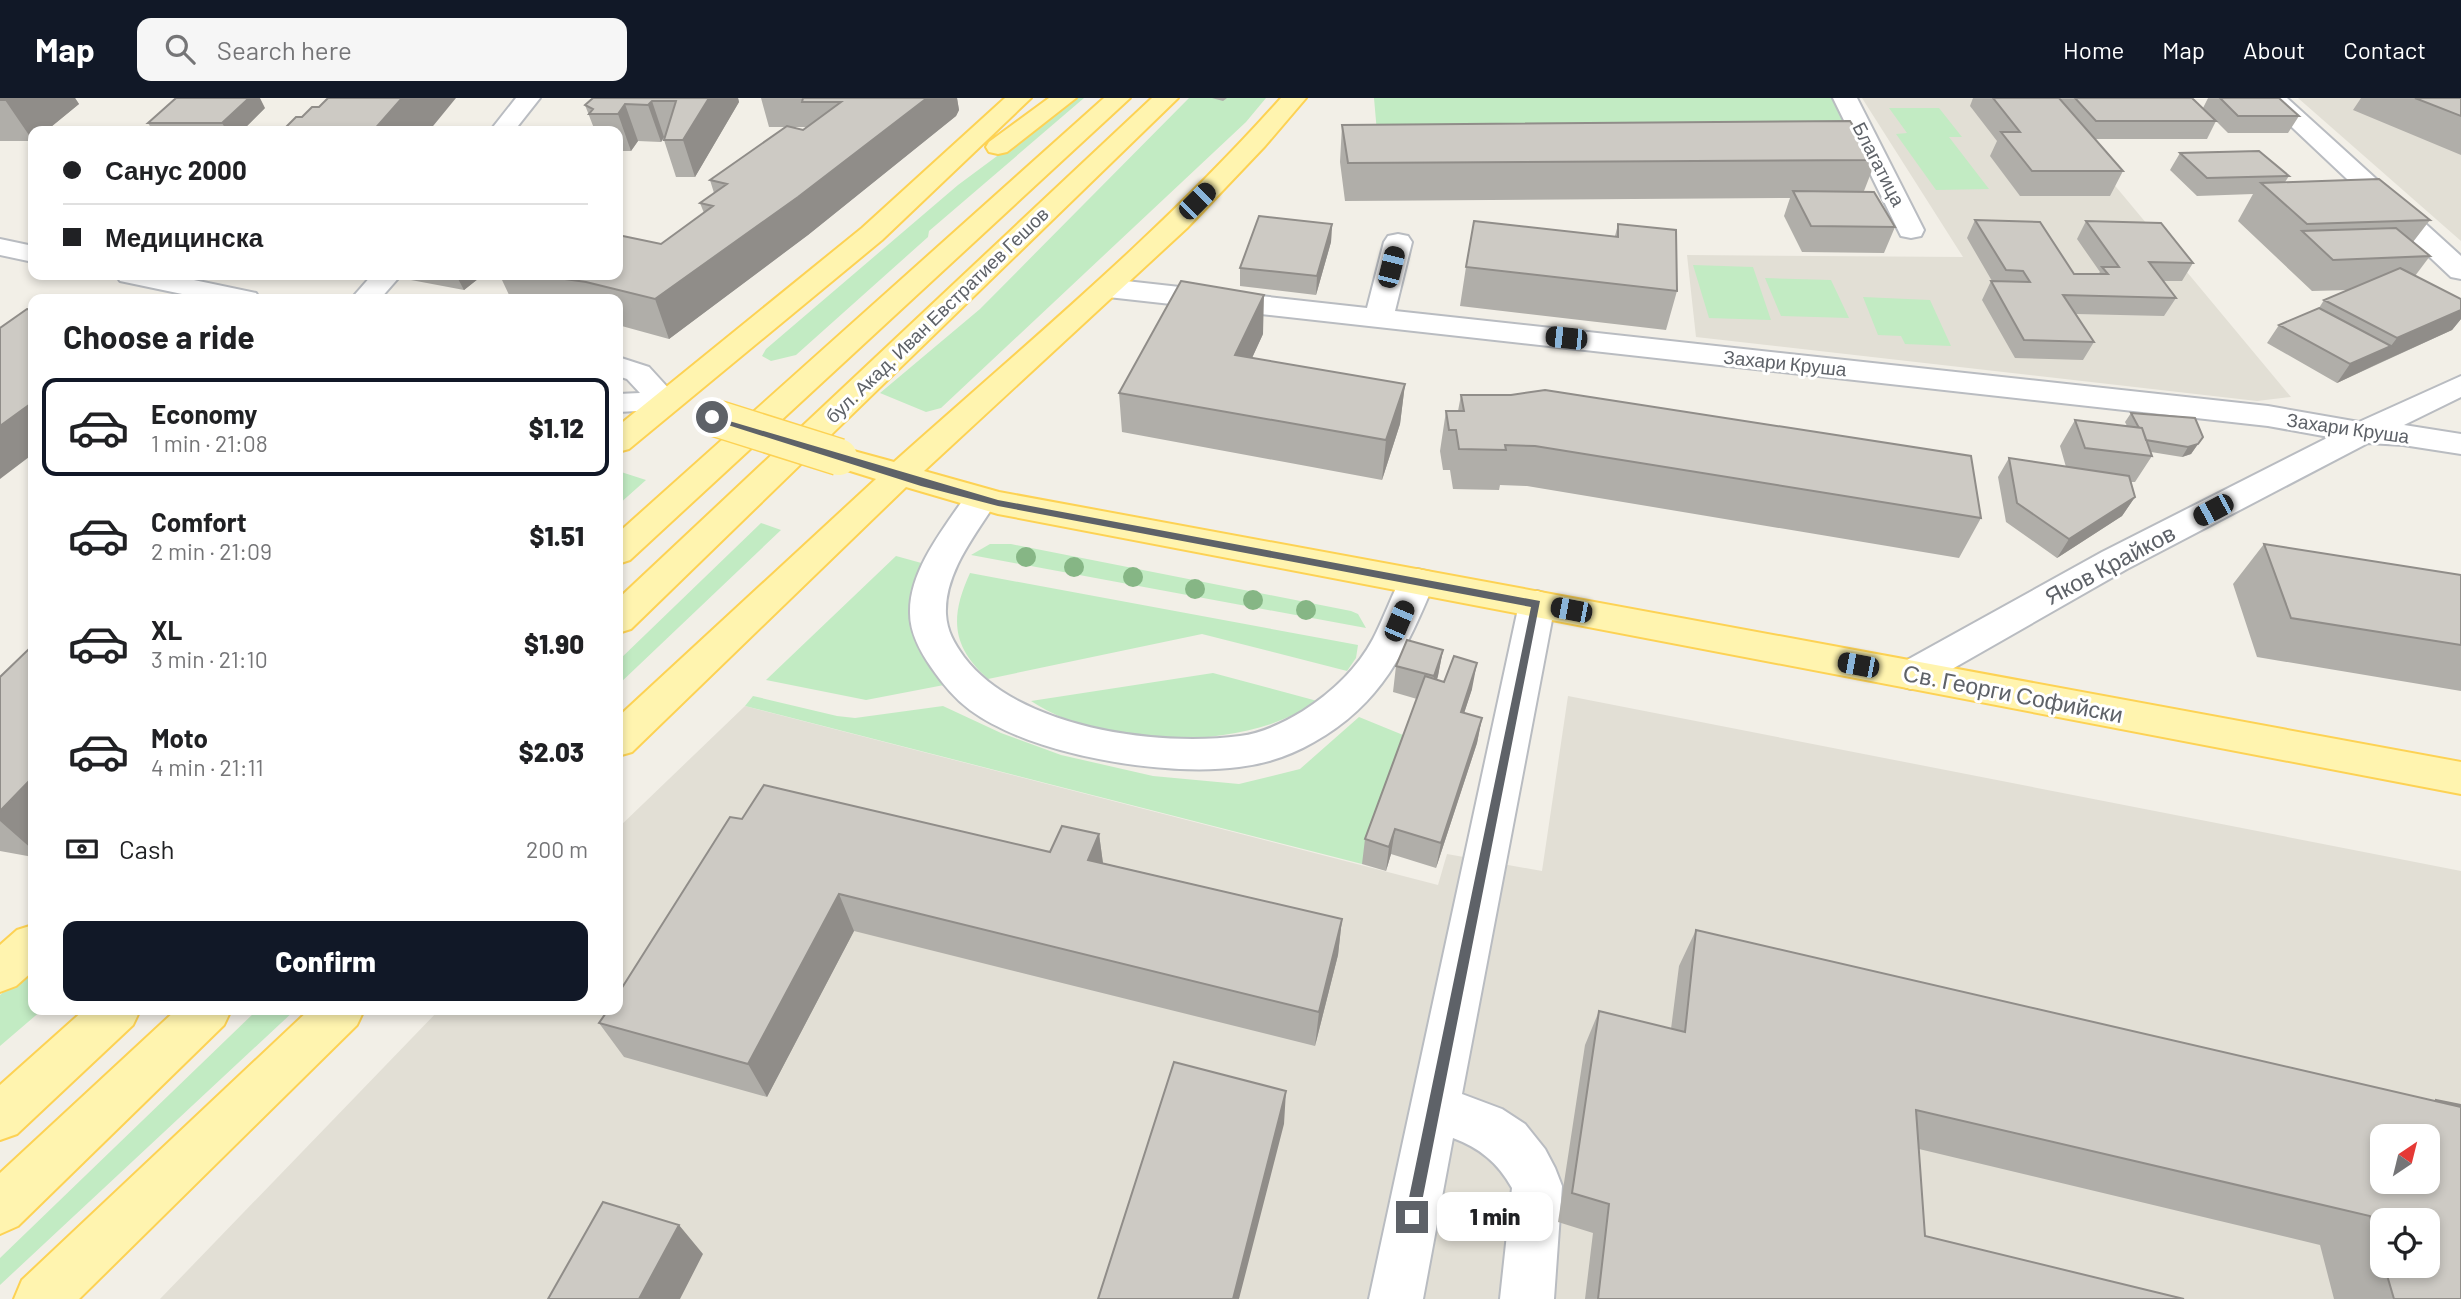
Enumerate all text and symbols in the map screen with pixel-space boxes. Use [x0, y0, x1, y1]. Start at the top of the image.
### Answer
search box [137, 18, 627, 81]
text: Map [35, 29, 95, 69]
icon: search [161, 30, 199, 68]
text: Search here [217, 34, 352, 65]
text: Home [2063, 35, 2124, 64]
text: Map [2162, 35, 2205, 64]
text: About [2243, 35, 2305, 64]
text: Contact [2343, 35, 2426, 64]
street label: Благатица [1848, 118, 1911, 210]
text: Санус 2000 [105, 154, 247, 185]
car [1175, 179, 1220, 223]
street label: бул. Акад. Иван Евстратиев Гешов [820, 202, 1053, 427]
text: Медицинска [105, 221, 263, 252]
car [1376, 244, 1407, 290]
text: Choose a ride [63, 317, 255, 355]
car [1545, 325, 1588, 351]
street label: Захари Круша [1722, 345, 1848, 380]
icon: car [67, 396, 130, 459]
text: Economy [151, 398, 257, 429]
route start [696, 401, 728, 433]
street label: Захари Круша [2285, 408, 2411, 448]
text: $1.12 [529, 412, 584, 443]
text: 1 min · 21:08 [151, 429, 268, 457]
car [2190, 491, 2237, 529]
icon: car [67, 504, 130, 567]
text: Comfort [151, 506, 247, 537]
street label: Яков Крайков [2040, 518, 2180, 610]
text: $1.51 [530, 520, 584, 551]
text: 2 min · 21:09 [151, 537, 272, 565]
car [1549, 596, 1594, 624]
car [1382, 598, 1417, 644]
icon: car [67, 612, 130, 675]
text: XL [151, 614, 182, 645]
text: $1.90 [524, 628, 584, 659]
text: 3 min · 21:10 [151, 645, 268, 673]
car [1836, 651, 1881, 679]
street label: Св. Георги Софийски [1901, 658, 2126, 728]
icon: car [67, 720, 130, 783]
text: Moto [151, 722, 208, 753]
text: $2.03 [519, 736, 584, 767]
text: 4 min · 21:11 [151, 753, 264, 781]
icon: cash [63, 830, 101, 868]
text: Cash [119, 833, 174, 864]
text: 200 m [526, 835, 588, 863]
button: Confirm [63, 921, 588, 1001]
north arrow [2370, 1124, 2440, 1194]
map controls [2370, 1124, 2440, 1278]
callout: 1 min [1436, 1192, 1552, 1242]
route end [1396, 1201, 1428, 1233]
text: 1 min [1470, 1202, 1520, 1230]
button: locate [2370, 1208, 2440, 1278]

